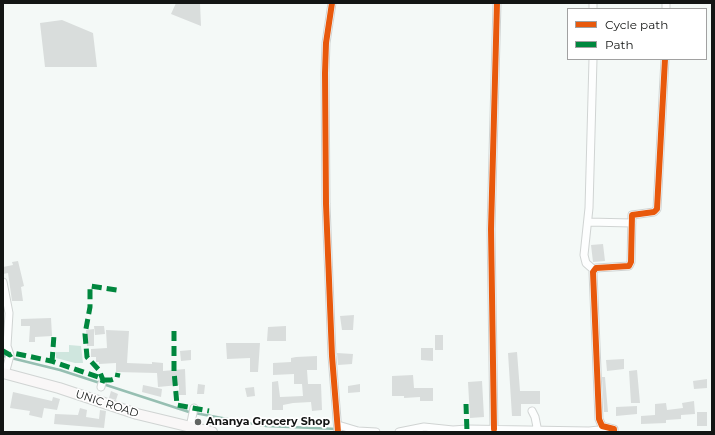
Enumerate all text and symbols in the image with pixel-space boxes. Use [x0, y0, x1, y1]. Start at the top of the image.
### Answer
legend [567, 8, 707, 60]
text: Cycle path [605, 17, 668, 32]
text: Path [605, 37, 634, 52]
street label: UNIC ROAD [74, 388, 140, 420]
place label: Ananya Grocery Shop [206, 415, 330, 429]
marker: Ananya Grocery Shop [193, 417, 203, 427]

